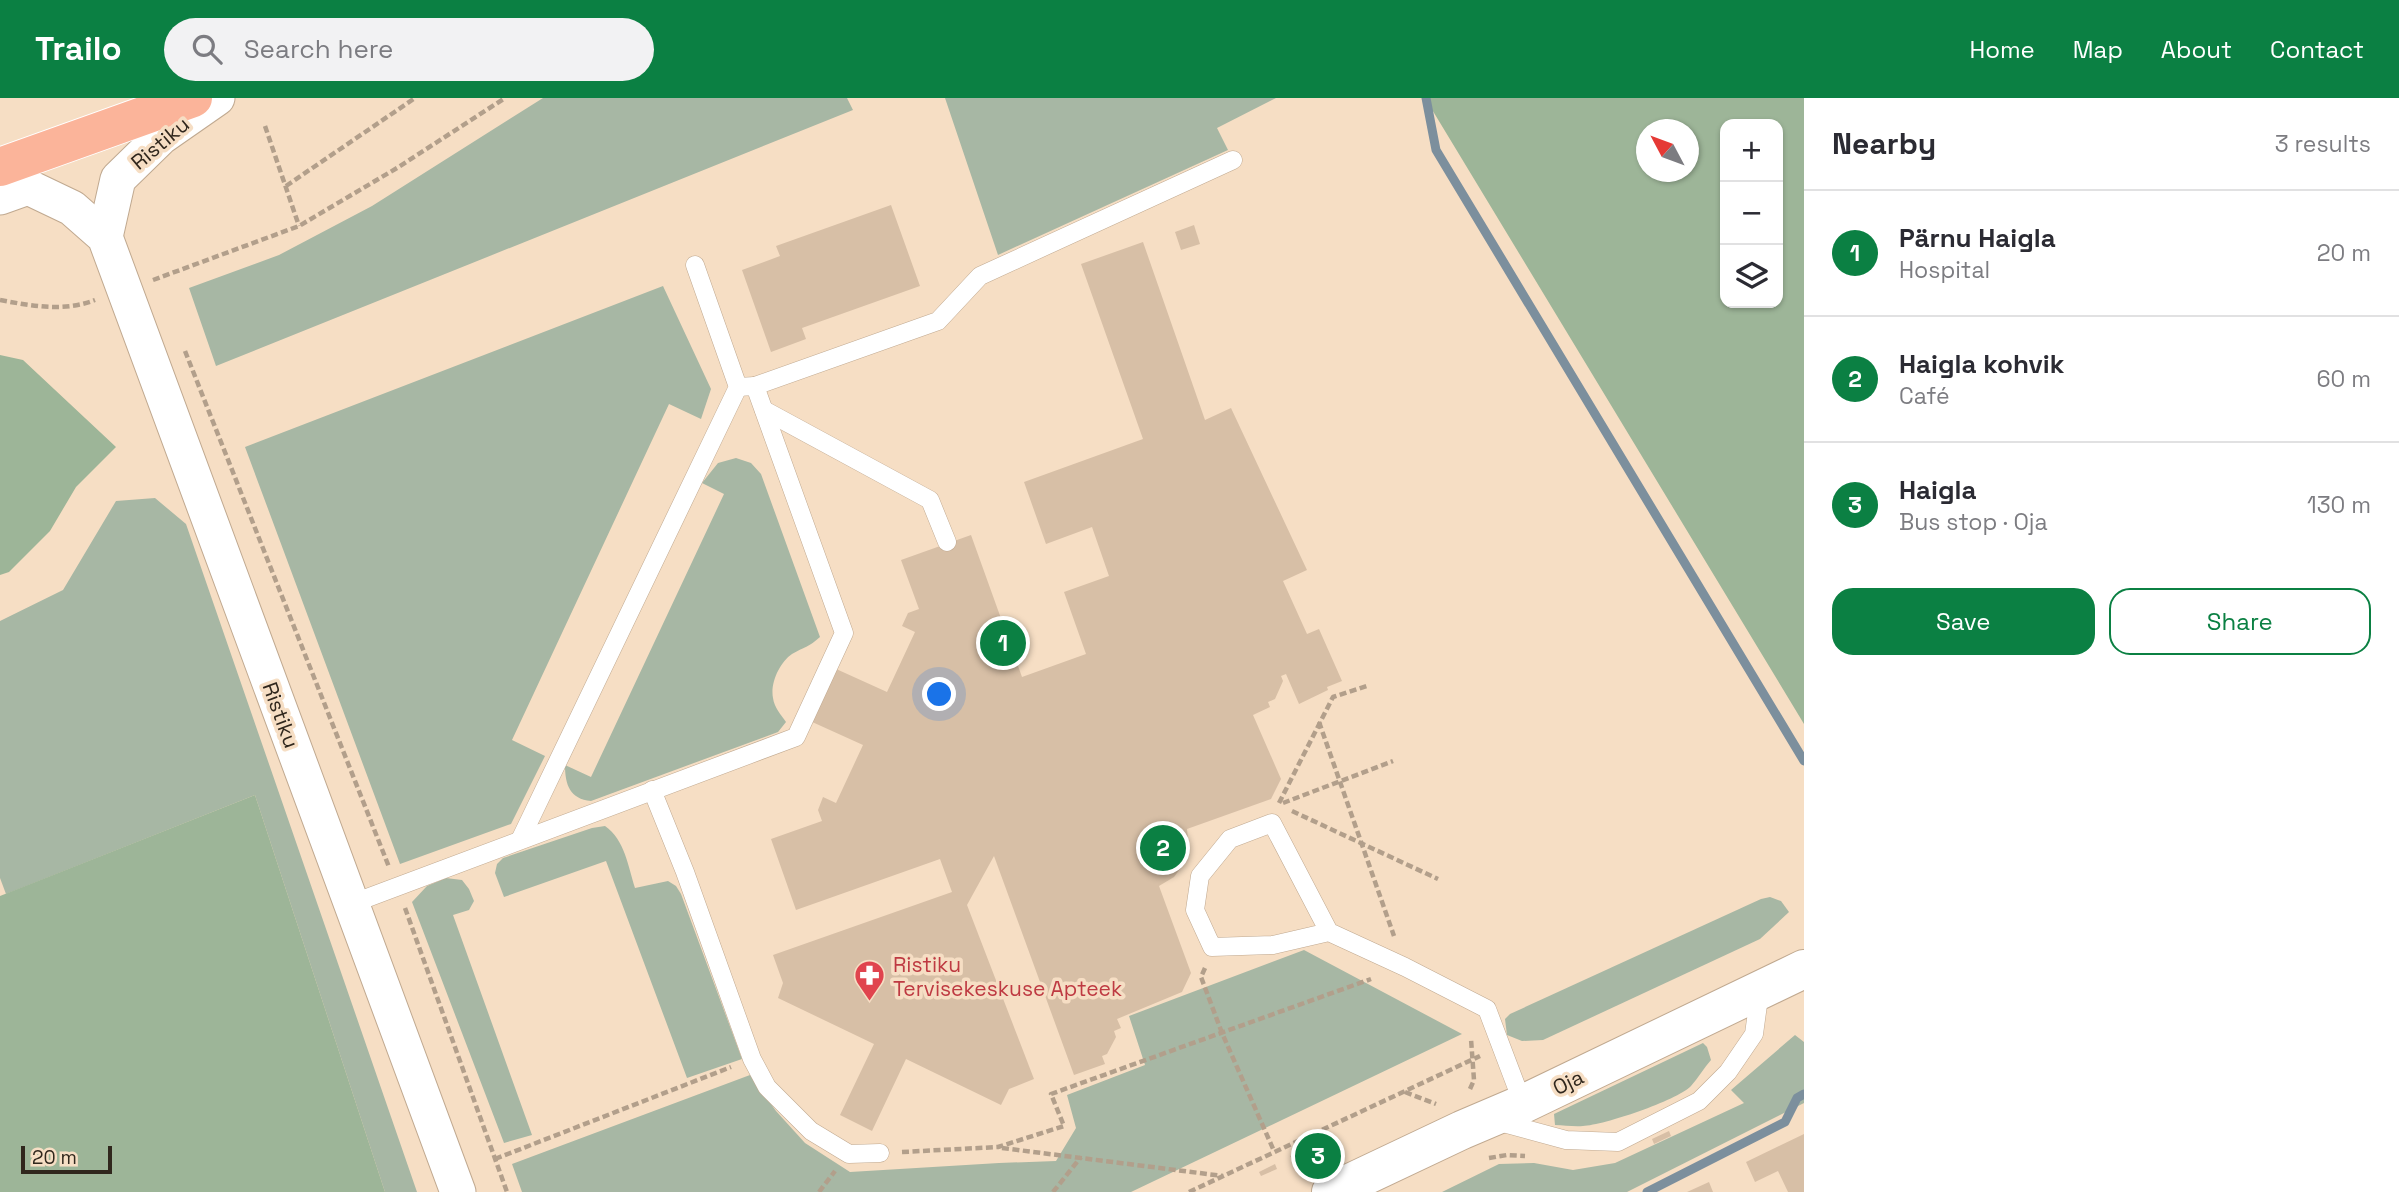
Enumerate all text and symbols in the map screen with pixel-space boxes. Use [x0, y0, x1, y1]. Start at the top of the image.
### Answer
search box [164, 18, 654, 81]
text: Trailo [35, 28, 122, 70]
icon: search [188, 30, 226, 68]
text: Search here [244, 32, 394, 66]
text: Home [1969, 34, 2035, 65]
text: Map [2073, 34, 2123, 65]
text: About [2161, 34, 2232, 65]
text: Contact [2270, 34, 2364, 65]
street label: Ristiku [125, 111, 195, 175]
north arrow [1636, 119, 1699, 182]
map controls [1720, 119, 1783, 308]
button: + [1720, 119, 1783, 182]
text: Nearby [1832, 124, 1936, 163]
text: 3 results [2275, 129, 2371, 159]
button: − [1720, 182, 1783, 245]
text: Pärnu Haigla [1899, 221, 2056, 255]
text: 1 [1850, 238, 1860, 268]
text: 20 m [2317, 238, 2371, 268]
button: layers [1720, 245, 1783, 308]
text: Hospital [1899, 255, 1990, 285]
text: Haigla kohvik [1899, 347, 2064, 381]
text: 2 [1848, 364, 1862, 394]
text: 60 m [2316, 364, 2371, 394]
text: Café [1899, 381, 1950, 411]
text: Haigla [1899, 473, 1977, 507]
text: 3 [1848, 490, 1862, 520]
text: 130 m [2307, 490, 2371, 520]
text: Bus stop · Oja [1899, 507, 2048, 537]
button: Save [1832, 588, 2095, 655]
button: Share [2109, 588, 2371, 655]
pin: 1 [980, 617, 1026, 669]
your location [922, 677, 956, 711]
street label: Ristiku [257, 678, 305, 752]
pin: 2 [1140, 822, 1186, 874]
place label: Ristiku Tervisekeskuse Apteek [893, 951, 1122, 1002]
pharmacy icon: Ristiku Tervisekeskuse Apteek [853, 959, 887, 1003]
street label: Oja [1548, 1063, 1588, 1101]
pin: 3 [1295, 1130, 1341, 1182]
scale bar [21, 1143, 112, 1175]
text: 20 m [32, 1145, 77, 1170]

